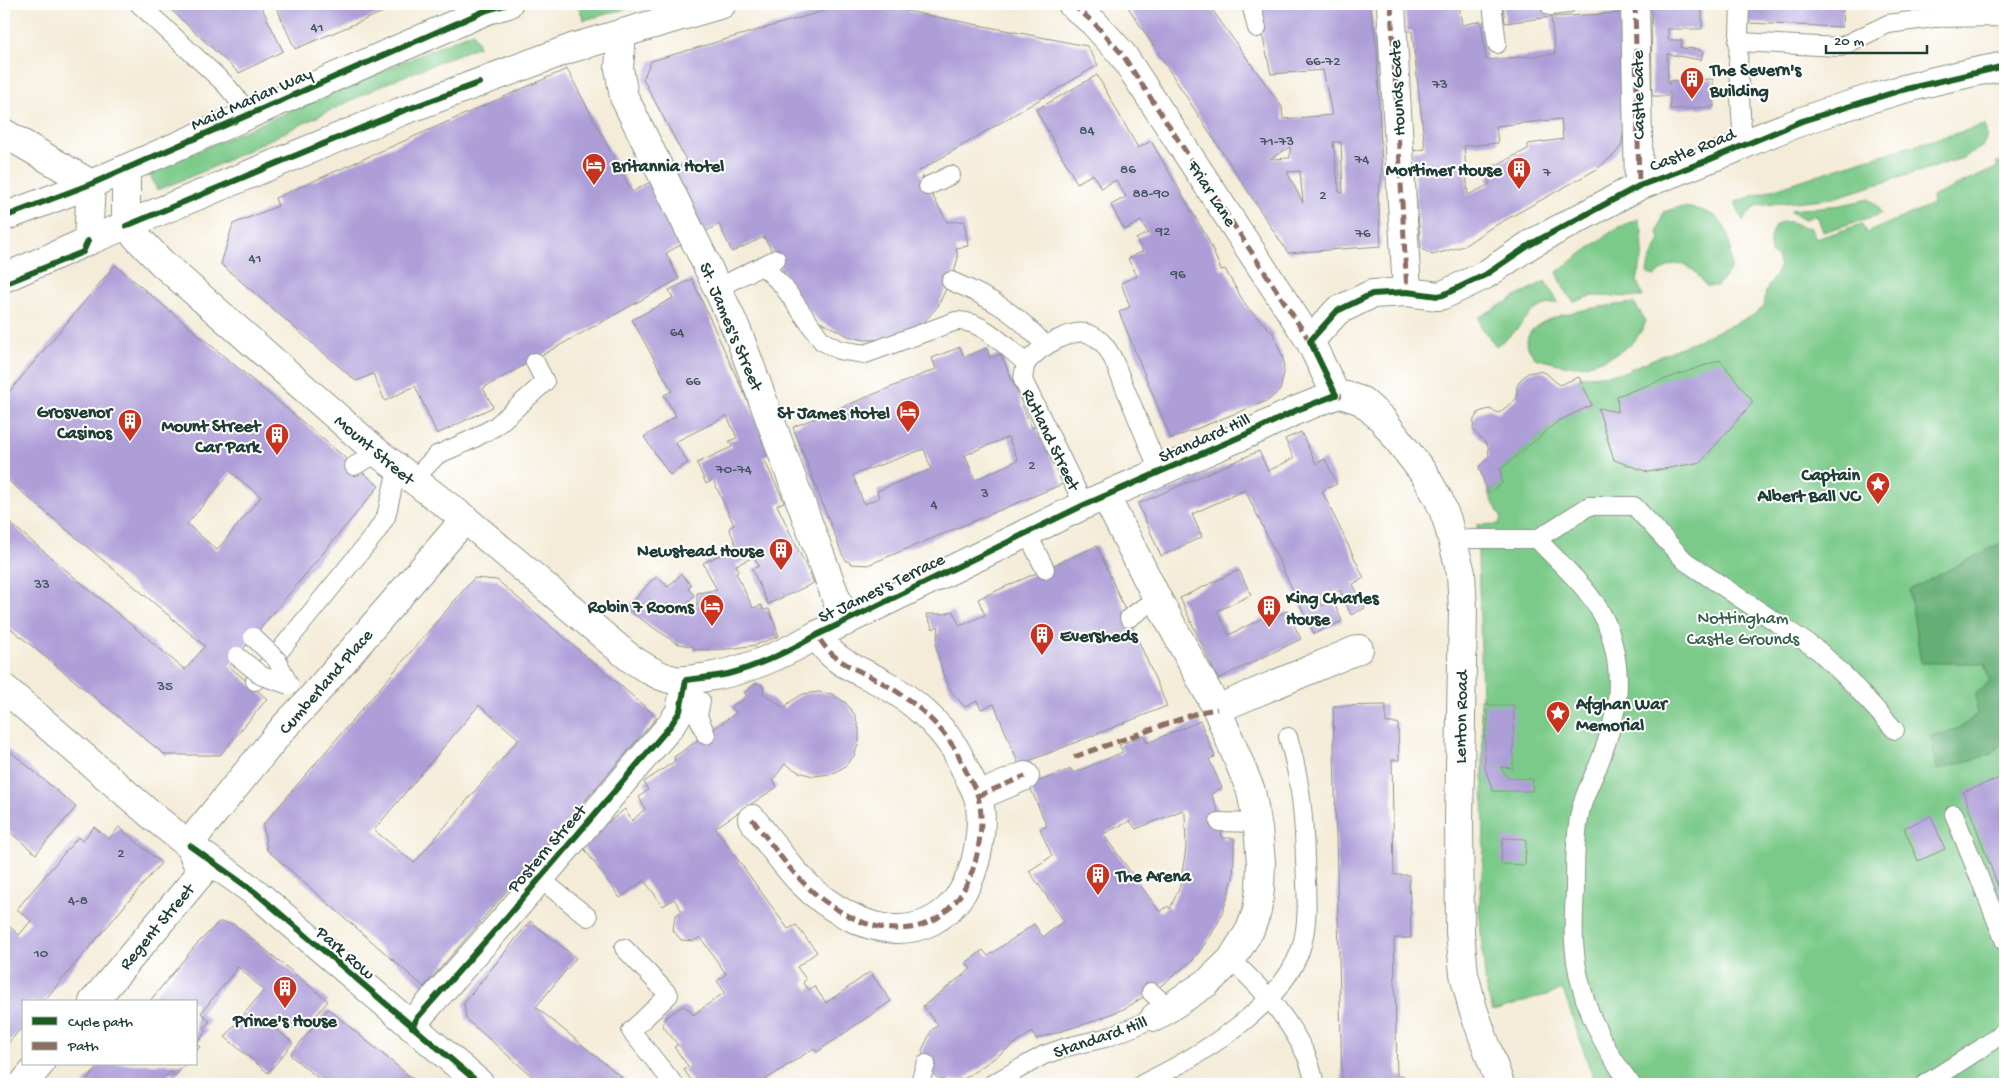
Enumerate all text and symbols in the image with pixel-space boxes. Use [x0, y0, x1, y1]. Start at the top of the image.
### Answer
house number: 41 [310, 19, 324, 37]
scale bar [1826, 22, 1928, 54]
text: 20 m [1834, 33, 1864, 51]
street label: Hounds Gate [1385, 39, 1411, 136]
street label: Castle Gate [1628, 49, 1651, 140]
house number: 66-72 [1305, 53, 1341, 71]
place label: The Severn's Building [1708, 61, 1803, 103]
street label: Maid Marian Way [188, 64, 316, 137]
building icon: The Severn's Building [1679, 66, 1705, 100]
house number: 73 [1431, 76, 1448, 94]
house number: 84 [1079, 122, 1095, 140]
street label: Castle Road [1647, 124, 1740, 178]
house number: 71-73 [1259, 133, 1294, 151]
house number: 74 [1354, 151, 1369, 169]
hotel icon: Britannia Hotel [581, 152, 607, 186]
building icon: Mortimer House [1506, 156, 1532, 190]
place label: Britannia Hotel [611, 157, 724, 178]
street label: Friar Lane [1181, 157, 1240, 232]
house number: 86 [1120, 161, 1136, 179]
place label: Mortimer House [1386, 161, 1503, 182]
house number: 7 [1542, 164, 1552, 182]
house number: 88-90 [1132, 185, 1170, 203]
house number: 2 [1319, 187, 1327, 205]
house number: 92 [1155, 223, 1170, 241]
house number: 76 [1354, 225, 1371, 243]
house number: 41 [248, 250, 262, 268]
street label: St. James's Street [693, 260, 767, 396]
house number: 96 [1169, 266, 1186, 284]
house number: 64 [670, 324, 684, 342]
house number: 66 [685, 373, 701, 391]
street label: Rutland Street [1016, 386, 1084, 496]
hotel icon: St James Hotel [895, 399, 921, 433]
place label: Grosvenor Casinos [37, 403, 115, 445]
place label: St James Hotel [777, 404, 890, 425]
building icon: Grosvenor Casinos [117, 408, 143, 442]
street label: Standard Hill [1156, 410, 1254, 469]
street label: Mount Street [329, 411, 419, 492]
place label: Mount Street Car Park [162, 417, 262, 459]
building icon: Mount Street Car Park [264, 422, 290, 456]
house number: 2 [1028, 457, 1036, 475]
house number: 70-74 [715, 461, 752, 479]
place label: Captain Albert Ball VC [1756, 466, 1862, 508]
place icon: Captain Albert Ball VC [1865, 471, 1891, 505]
house number: 3 [980, 485, 989, 503]
house number: 4 [930, 496, 938, 514]
building icon: Newstead House [768, 537, 794, 571]
place label: Newstead House [637, 542, 765, 563]
street label: St James's Terrace [815, 549, 949, 629]
house number: 33 [33, 576, 50, 594]
place label: King Charles House [1285, 589, 1380, 631]
hotel icon: Robin 7 Rooms [699, 593, 725, 627]
building icon: King Charles House [1256, 594, 1282, 628]
place label: Robin 7 Rooms [587, 598, 695, 619]
park label: Nottingham Castle Grounds [1687, 609, 1801, 651]
building icon: Eversheds [1029, 622, 1055, 656]
street label: Cumberland Place [275, 625, 379, 740]
place label: Eversheds [1060, 627, 1139, 648]
street label: Lenton Road [1451, 669, 1474, 764]
house number: 35 [156, 678, 173, 696]
place label: Afghan War Memorial [1575, 695, 1669, 737]
place icon: Afghan War Memorial [1545, 700, 1571, 734]
street label: Postern Street [503, 800, 593, 899]
house number: 2 [117, 845, 125, 863]
building icon: The Arena [1085, 862, 1111, 896]
place label: The Arena [1114, 867, 1192, 888]
street label: Regent Street [116, 879, 201, 975]
house number: 4-8 [68, 892, 88, 910]
street label: Park Row [310, 922, 378, 985]
house number: 10 [33, 945, 49, 963]
building icon: Prince's House [272, 975, 298, 1009]
legend [22, 1000, 198, 1066]
place label: Prince's House [232, 1012, 338, 1033]
street label: Standard Hill [1051, 1012, 1151, 1064]
text: Cycle path [68, 1014, 133, 1032]
text: Path [67, 1038, 99, 1056]

